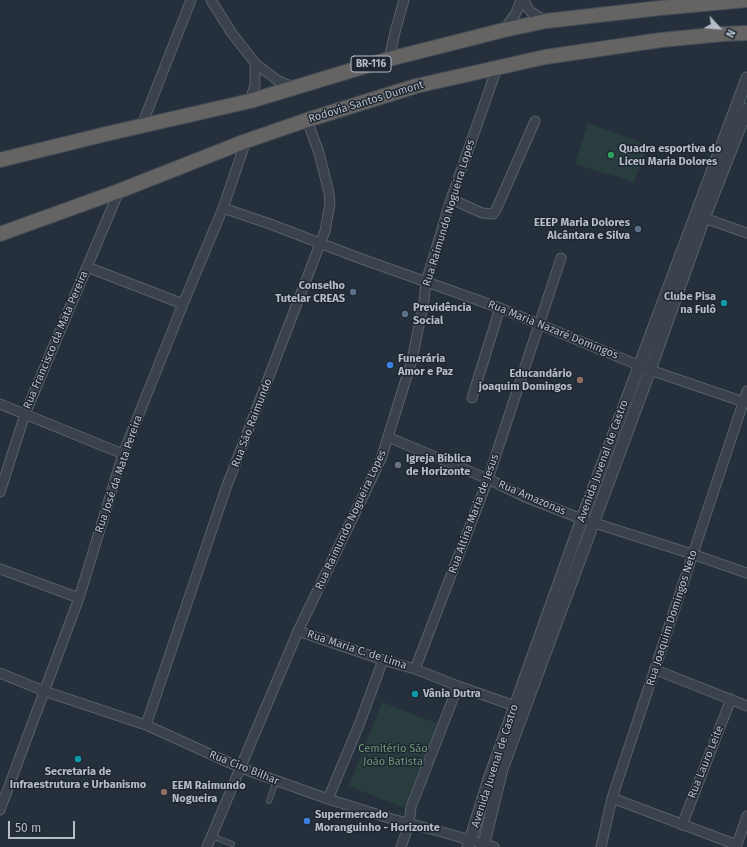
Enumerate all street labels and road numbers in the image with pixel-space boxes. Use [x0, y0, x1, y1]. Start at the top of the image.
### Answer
road number: BR-116 [351, 56, 391, 72]
street label: Rodovia Santos Dumont [307, 78, 425, 126]
street label: Rua Raimundo Nogueira Lopes [420, 138, 478, 288]
street label: Rua Francisco da Mata Pereira [21, 269, 91, 411]
street label: Rua Maria Nazaré Domingos [486, 298, 620, 362]
street label: Rua São Raimundo [229, 377, 275, 469]
street label: Avenida Juvenal de Castro [575, 398, 631, 524]
street label: Rua José da Mata Pereira [93, 413, 145, 535]
street label: Rua Raimundo Nogueira Lopes [313, 448, 389, 592]
street label: Rua Altina Maria de Jesus [446, 452, 502, 576]
street label: Rua Amazonas [496, 478, 568, 518]
street label: Rua Joaquim Domingos Neto [644, 548, 700, 688]
street label: Rua Maria C. de Lima [306, 628, 408, 672]
street label: Avenida Juvenal de Castro [469, 703, 521, 829]
street label: Rua Lauro Leite [685, 724, 727, 800]
street label: Rua Ciro Bilhar [207, 748, 281, 788]

